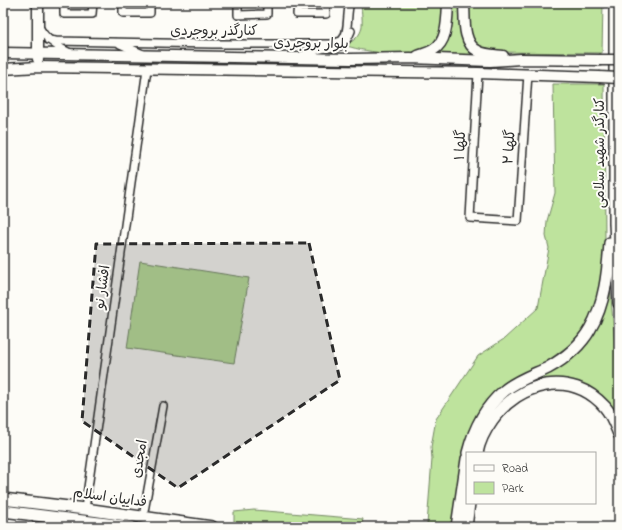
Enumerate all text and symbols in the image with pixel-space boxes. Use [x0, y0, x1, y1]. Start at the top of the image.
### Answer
street label: کنارگذر بروجردی [170, 21, 258, 42]
street label: بلوار بروجردی [273, 33, 349, 55]
street label: کنارگذر شهید سلامی [590, 98, 611, 208]
street label: گلها ۱ [450, 129, 472, 161]
street label: گلها ۲ [498, 129, 522, 165]
street label: افشار نو [89, 264, 116, 311]
street label: امجدی [126, 438, 154, 480]
legend [466, 452, 596, 504]
text: Road [502, 460, 528, 478]
text: Park [502, 480, 524, 498]
street label: فداییان اسلام [72, 482, 148, 514]

